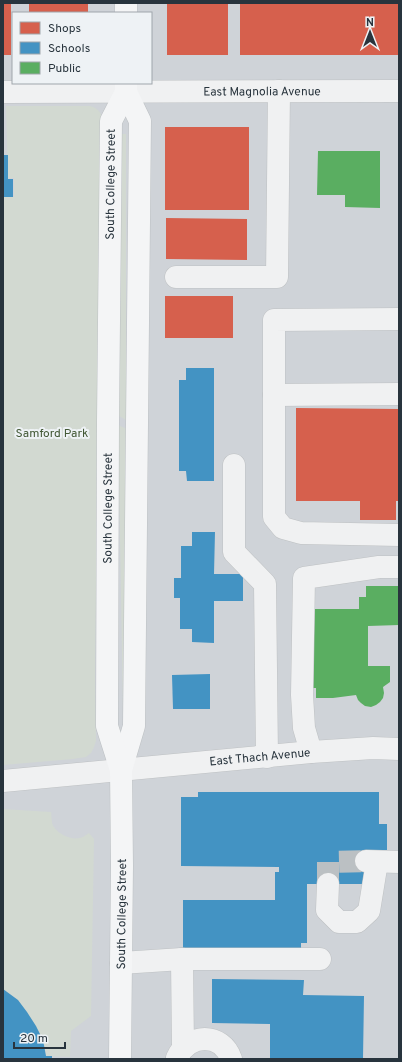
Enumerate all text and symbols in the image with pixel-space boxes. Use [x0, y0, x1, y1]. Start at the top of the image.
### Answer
legend [12, 12, 152, 84]
north arrow [350, 12, 390, 52]
text: N [366, 16, 374, 30]
text: Shops [48, 21, 81, 37]
text: Schools [48, 41, 90, 57]
text: Public [48, 61, 81, 77]
street label: East Magnolia Avenue [203, 84, 321, 100]
street label: South College Street [103, 129, 120, 240]
park label: Samford Park [16, 426, 88, 442]
street label: South College Street [101, 453, 117, 564]
street label: East Thach Avenue [209, 745, 311, 771]
street label: South College Street [114, 858, 131, 970]
scale bar [14, 1024, 65, 1050]
text: 20 m [20, 1031, 48, 1047]

